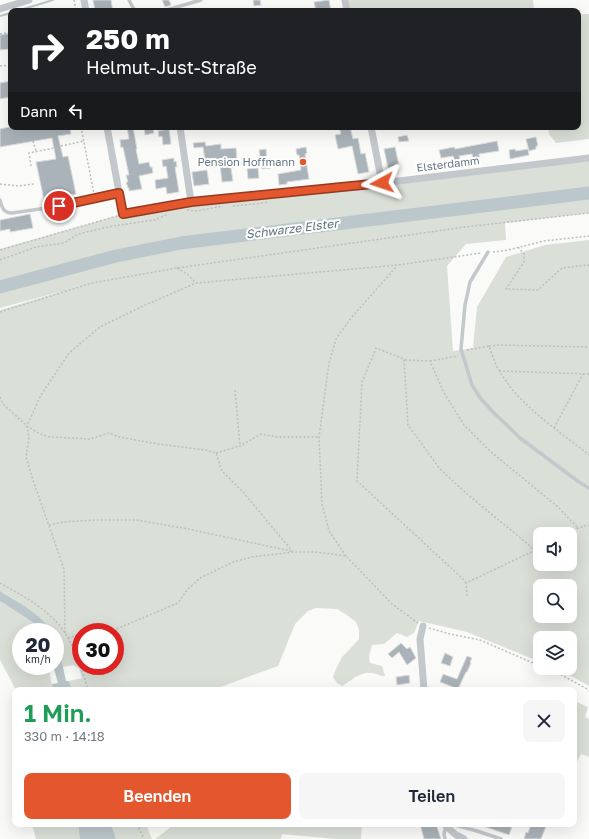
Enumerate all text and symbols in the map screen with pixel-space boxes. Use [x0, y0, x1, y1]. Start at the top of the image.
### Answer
text: 250 m [86, 22, 170, 55]
icon: right [20, 24, 72, 76]
text: Helmut-Just-Straße [86, 56, 257, 78]
icon: left [65, 100, 87, 122]
text: Dann [20, 102, 57, 120]
street label: Elsterdamm [416, 153, 480, 174]
place label: Pension Hoffmann [197, 155, 295, 168]
marker: Pension Hoffmann [298, 157, 308, 167]
position arrow [361, 162, 403, 204]
pin [42, 189, 76, 223]
icon: arrive [48, 195, 70, 217]
water label: Schwarze Elster [245, 215, 341, 242]
map controls [533, 527, 577, 675]
button: sound [533, 527, 577, 571]
button: search [533, 579, 577, 623]
speed limit sign: 30 [72, 623, 124, 675]
button: layers [533, 631, 577, 675]
text: 20 [25, 632, 51, 656]
text: km/h [25, 653, 51, 665]
text: 1 Min. [24, 698, 92, 727]
button: close [523, 700, 565, 742]
text: 330 m · 14:18 [24, 728, 105, 744]
button: Beenden [24, 773, 291, 819]
button: Teilen [299, 773, 565, 819]

